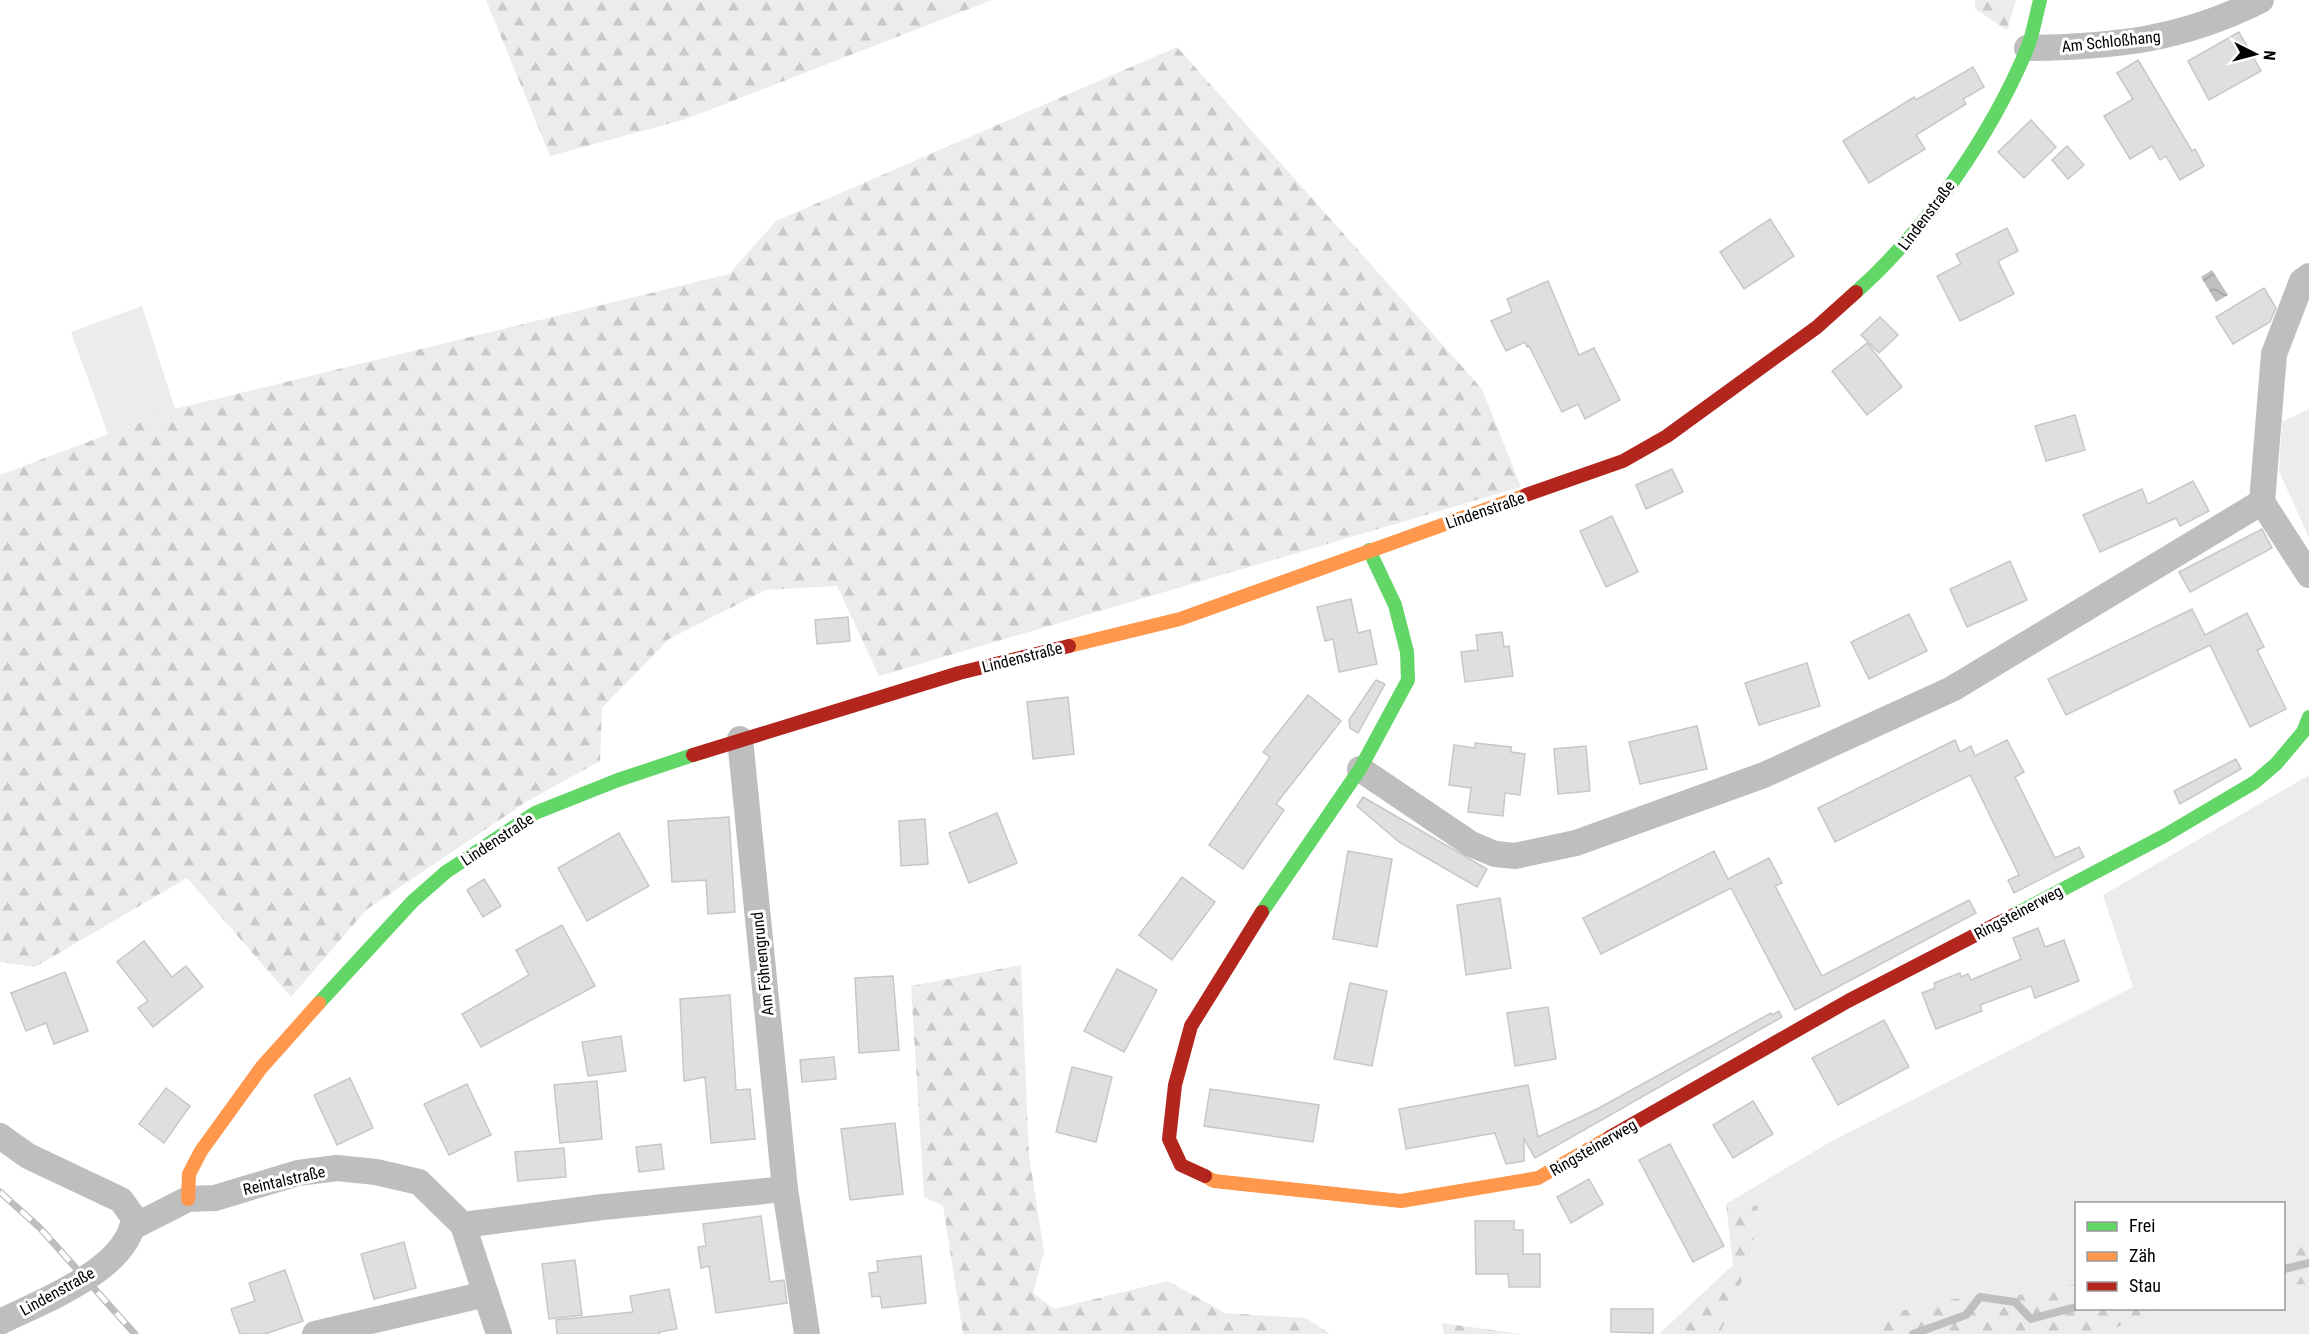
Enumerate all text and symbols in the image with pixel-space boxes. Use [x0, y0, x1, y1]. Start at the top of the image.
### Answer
north arrow [2225, 24, 2285, 84]
street label: Am Schloßhang [2061, 27, 2161, 56]
text: N [2259, 50, 2279, 61]
street label: Lindenstraße [1894, 177, 1959, 254]
street label: Lindenstraße [1443, 488, 1527, 533]
street label: Lindenstraße [980, 638, 1064, 677]
street label: Lindenstraße [458, 809, 537, 870]
street label: Ringsteinerweg [1971, 881, 2066, 944]
street label: Am Föhrengrund [748, 911, 777, 1017]
street label: Ringsteinerweg [1546, 1115, 1640, 1180]
street label: Reintalstraße [241, 1162, 327, 1199]
legend [2075, 1202, 2285, 1310]
text: Frei [2129, 1215, 2155, 1236]
text: Zäh [2129, 1245, 2156, 1266]
street label: Lindenstraße [17, 1263, 98, 1320]
text: Stau [2129, 1275, 2161, 1296]

